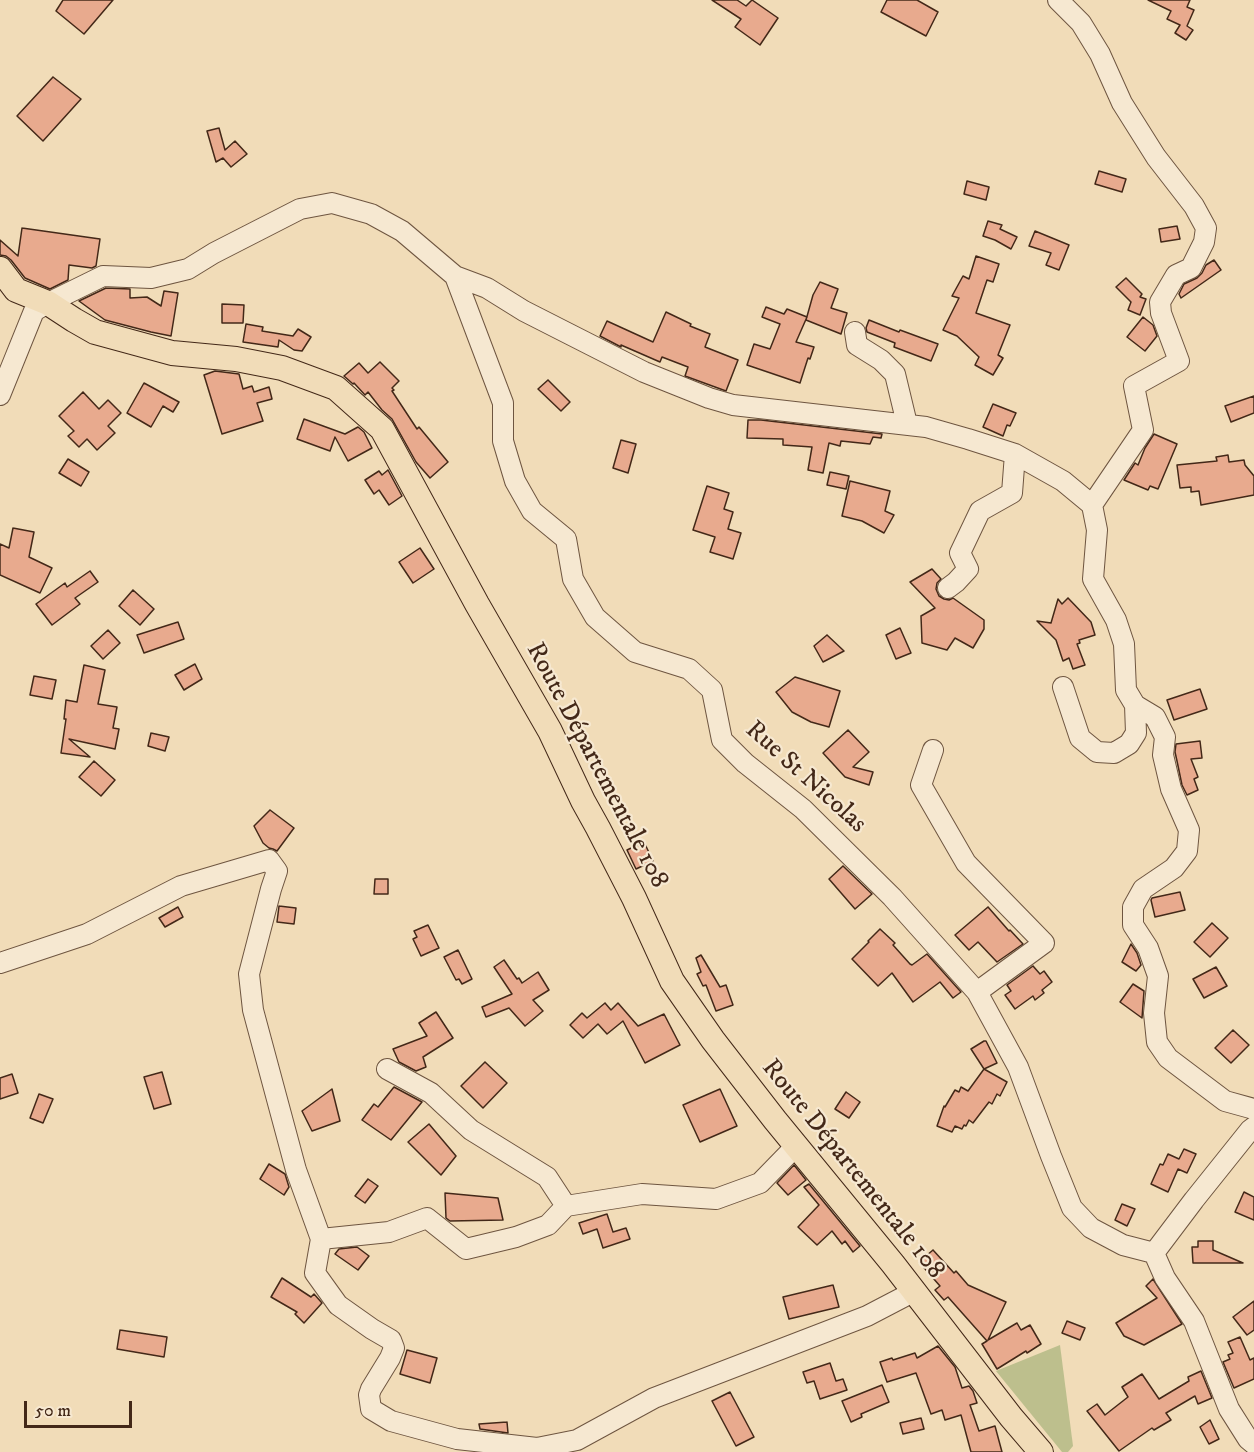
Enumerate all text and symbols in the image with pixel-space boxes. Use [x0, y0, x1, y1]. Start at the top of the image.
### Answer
street label: Route Départementale 108 [518, 638, 674, 894]
street label: Rue St Nicolas [738, 715, 872, 841]
street label: Route Départementale 108 [754, 1054, 950, 1286]
scale bar [27, 1389, 135, 1427]
text: 50 m [35, 1400, 71, 1422]

